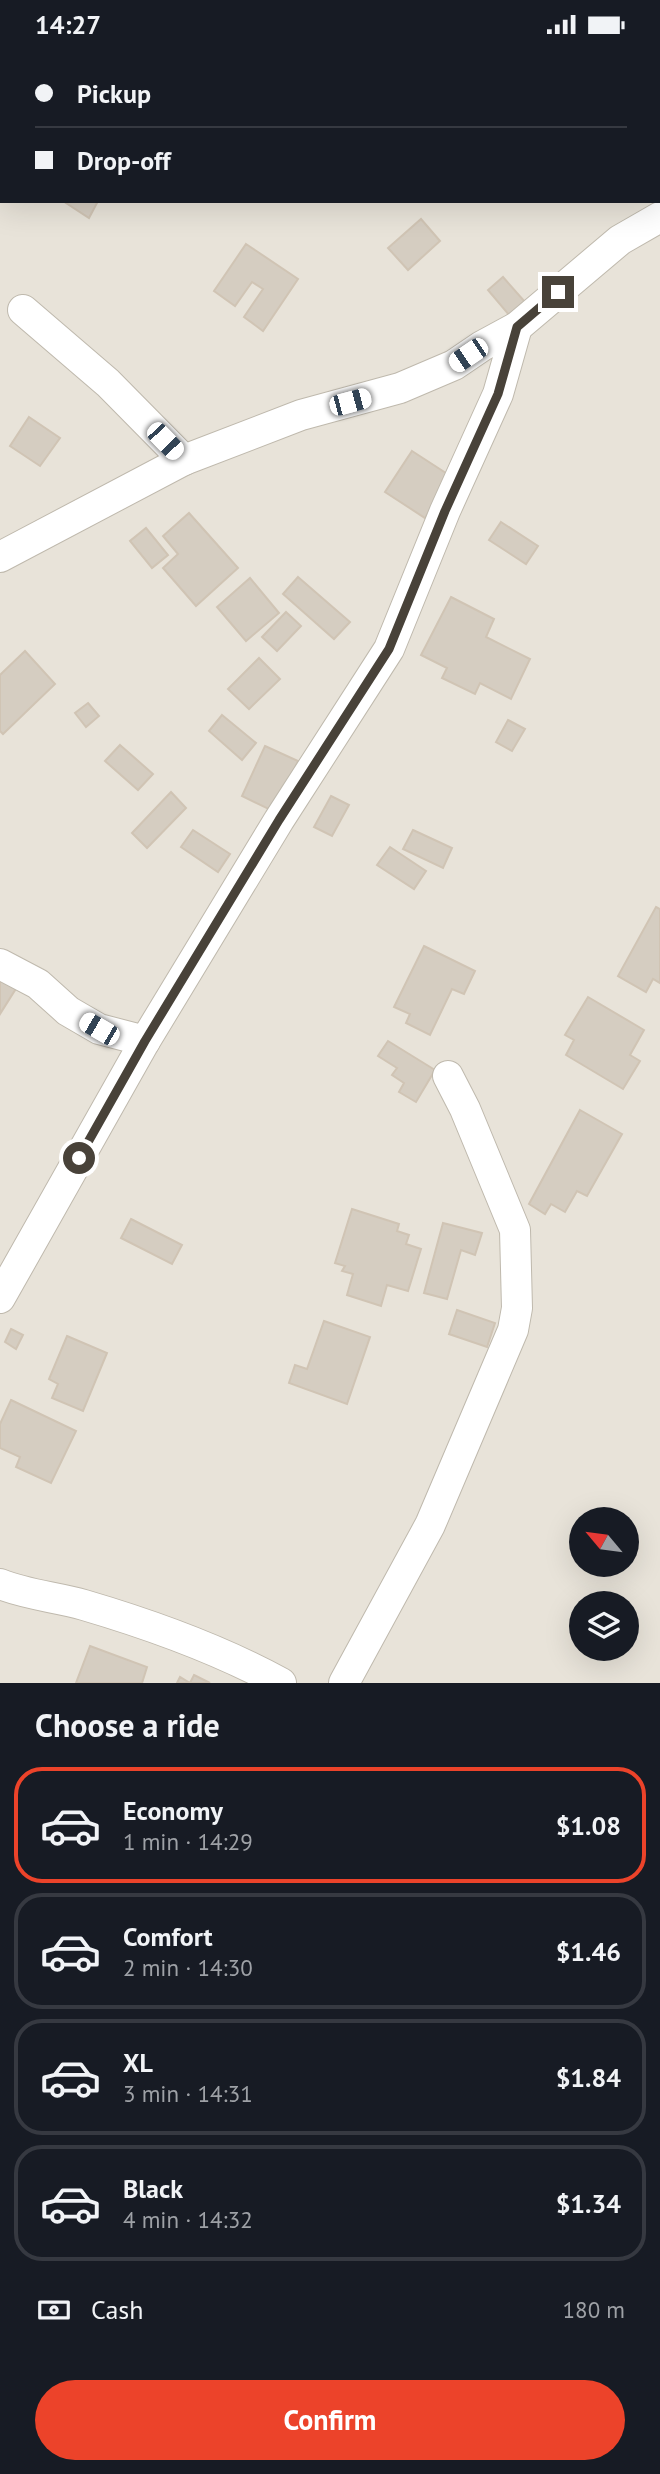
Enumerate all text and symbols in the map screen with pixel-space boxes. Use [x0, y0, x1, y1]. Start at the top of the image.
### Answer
text: 14:27 [35, 8, 101, 41]
text: Pickup [77, 77, 151, 110]
text: Drop-off [77, 144, 171, 177]
route end [542, 276, 574, 308]
car [445, 335, 492, 375]
car [327, 386, 374, 418]
car [143, 419, 188, 463]
car [76, 1009, 123, 1049]
route start [63, 1142, 95, 1174]
north arrow [569, 1507, 639, 1577]
map controls [569, 1507, 639, 1661]
button: layers [569, 1591, 639, 1661]
text: Choose a ride [35, 1704, 220, 1746]
icon: car [39, 1794, 102, 1857]
text: Economy [123, 1794, 223, 1827]
text: $1.08 [556, 1809, 621, 1842]
text: 1 min · 14:29 [123, 1827, 253, 1856]
icon: car [39, 1920, 102, 1983]
text: Comfort [123, 1920, 213, 1953]
text: $1.46 [556, 1935, 621, 1968]
text: 2 min · 14:30 [123, 1953, 253, 1982]
icon: car [39, 2046, 102, 2109]
text: XL [123, 2046, 153, 2079]
text: $1.84 [556, 2061, 621, 2094]
text: 3 min · 14:31 [123, 2079, 253, 2108]
icon: car [39, 2172, 102, 2235]
text: Black [123, 2172, 183, 2205]
text: $1.34 [556, 2187, 621, 2220]
text: 4 min · 14:32 [123, 2205, 253, 2234]
icon: cash [35, 2291, 73, 2329]
text: Cash [91, 2293, 143, 2326]
text: 180 m [563, 2295, 625, 2324]
button: Confirm [35, 2380, 625, 2460]

